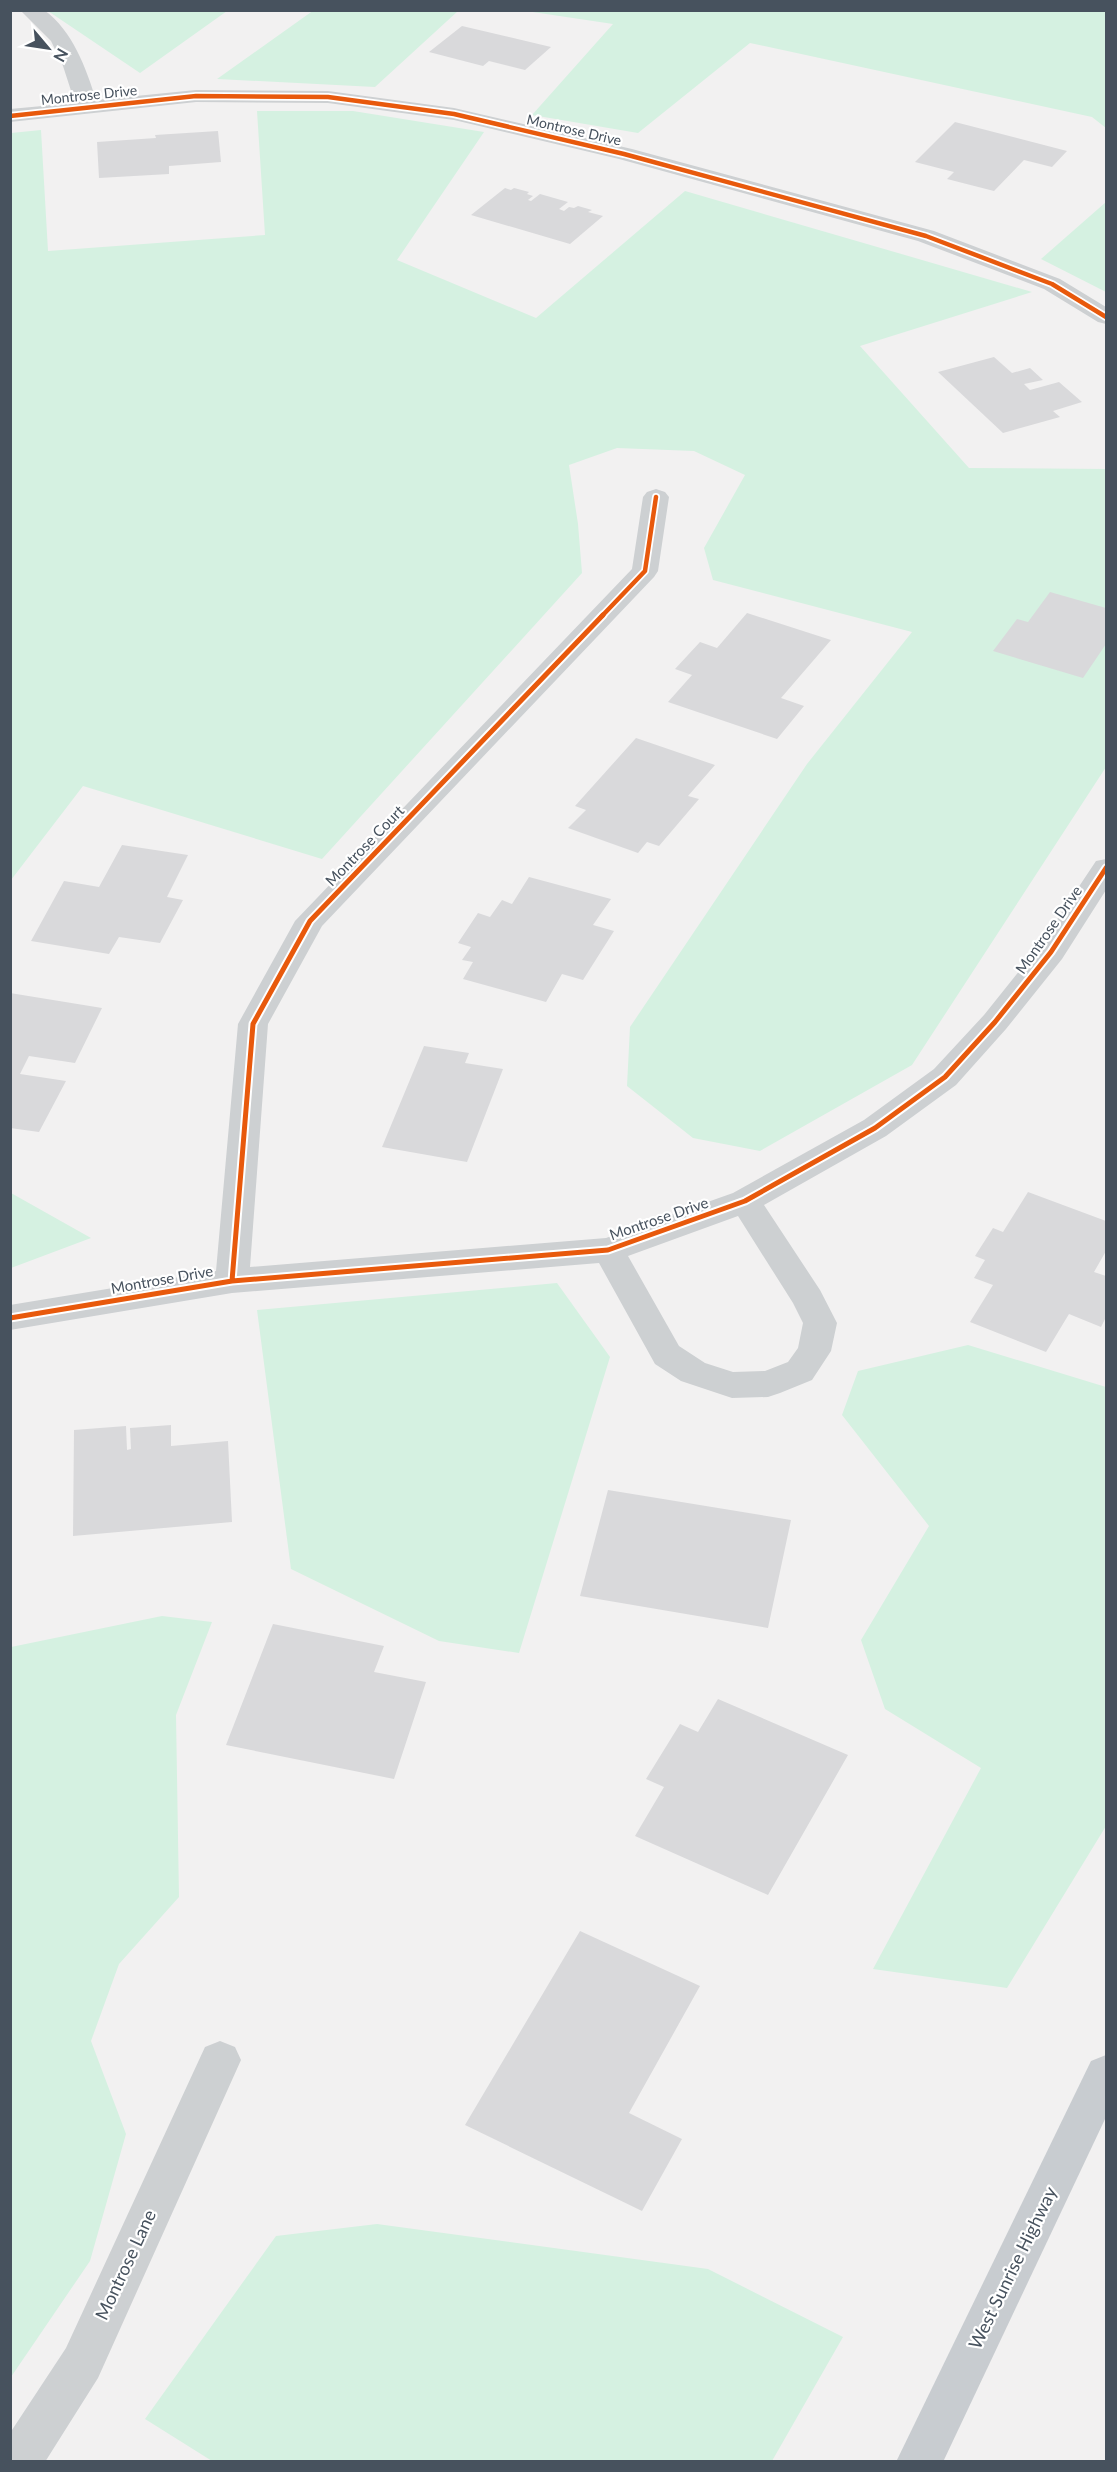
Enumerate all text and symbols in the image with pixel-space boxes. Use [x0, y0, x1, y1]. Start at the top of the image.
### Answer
north arrow [18, 18, 78, 78]
text: N [50, 46, 73, 66]
street label: Montrose Drive [40, 81, 138, 108]
street label: Montrose Drive [525, 110, 623, 149]
street label: Montrose Court [321, 801, 408, 889]
street label: Montrose Drive [1011, 882, 1085, 977]
street label: Montrose Drive [607, 1193, 711, 1243]
street label: Montrose Drive [109, 1261, 214, 1297]
street label: West Sunrise Highway [963, 2182, 1061, 2352]
street label: Montrose Lane [90, 2206, 160, 2323]

